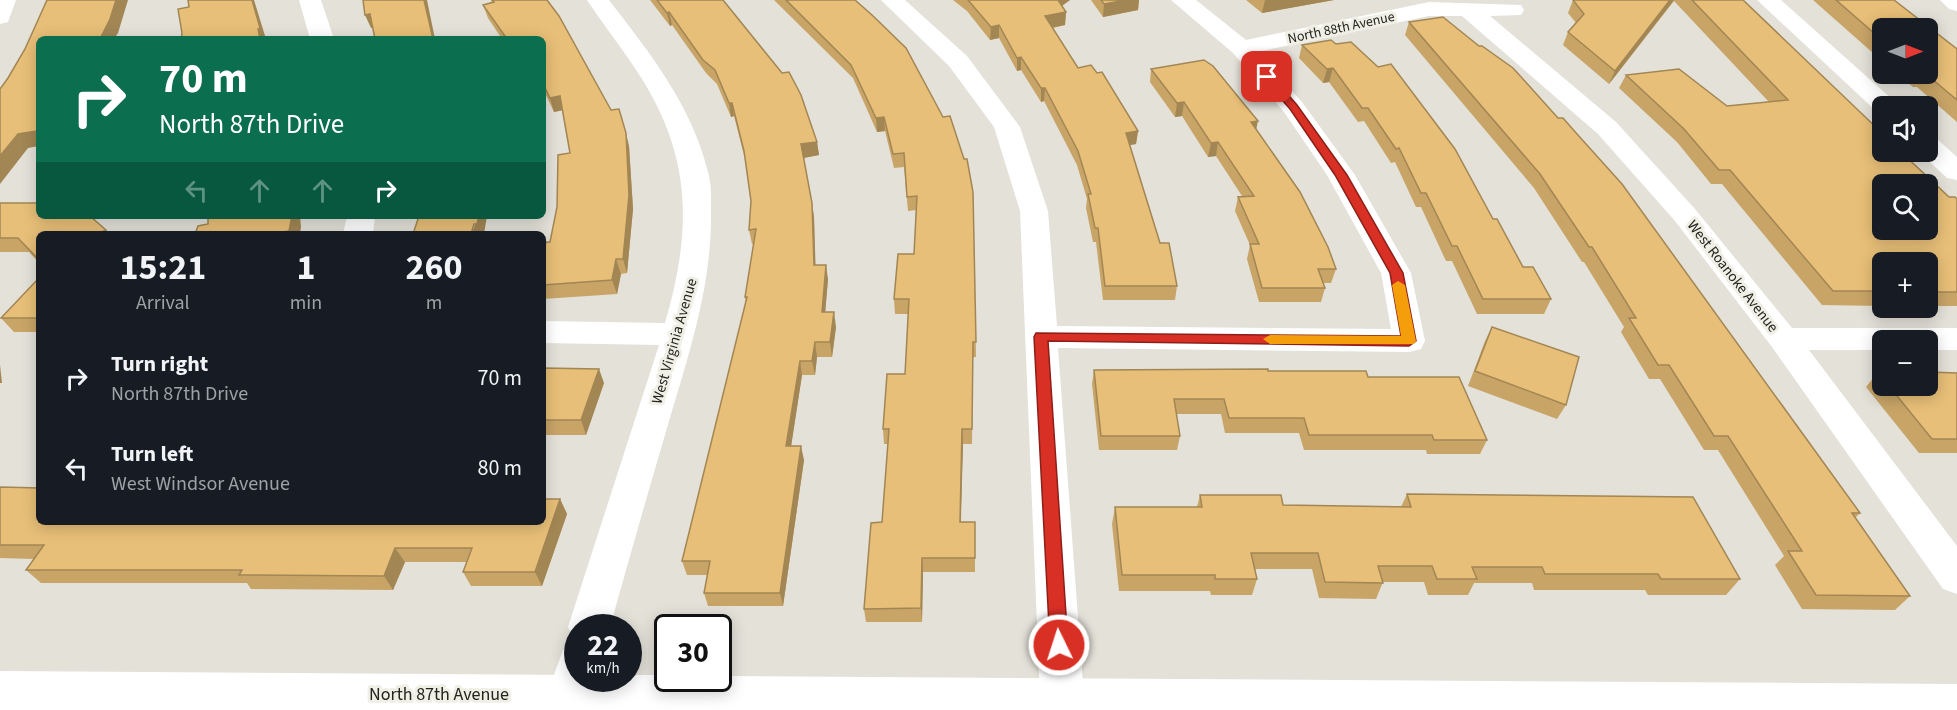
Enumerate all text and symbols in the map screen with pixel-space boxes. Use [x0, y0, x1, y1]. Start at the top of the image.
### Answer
street label: North 88th Avenue [1286, 7, 1397, 49]
north arrow [1872, 18, 1938, 84]
map controls [1872, 18, 1938, 396]
text: 70 m [159, 49, 248, 109]
pin [1241, 51, 1292, 102]
icon: right [60, 60, 138, 138]
icon: arrive [1250, 60, 1283, 93]
button: sound [1872, 96, 1938, 162]
text: North 87th Drive [159, 105, 344, 144]
icon: left [180, 174, 213, 207]
icon: ahead [243, 174, 276, 207]
icon: ahead [306, 174, 339, 207]
icon: right [369, 174, 402, 207]
button: search [1872, 174, 1938, 240]
street label: West Roanoke Avenue [1682, 216, 1783, 337]
text: 15:21 [119, 242, 206, 293]
text: 1 [296, 242, 315, 293]
text: 260 [406, 242, 463, 293]
button: + [1872, 252, 1938, 318]
street label: West Virginia Avenue [647, 276, 702, 406]
text: Arrival [136, 289, 190, 317]
text: min [290, 289, 322, 317]
text: m [426, 289, 442, 317]
button: − [1872, 330, 1938, 396]
text: Turn right [111, 348, 208, 380]
icon: right [60, 362, 93, 395]
text: 70 m [477, 362, 522, 394]
text: North 87th Drive [111, 380, 248, 408]
text: Turn left [111, 438, 193, 470]
icon: left [60, 452, 93, 485]
text: 80 m [477, 452, 522, 484]
text: West Windsor Avenue [111, 470, 290, 498]
position arrow [1027, 613, 1091, 677]
speed limit sign: 30 [654, 614, 732, 692]
text: 22 [587, 624, 619, 667]
text: km/h [586, 658, 620, 679]
street label: North 87th Avenue [369, 682, 509, 707]

